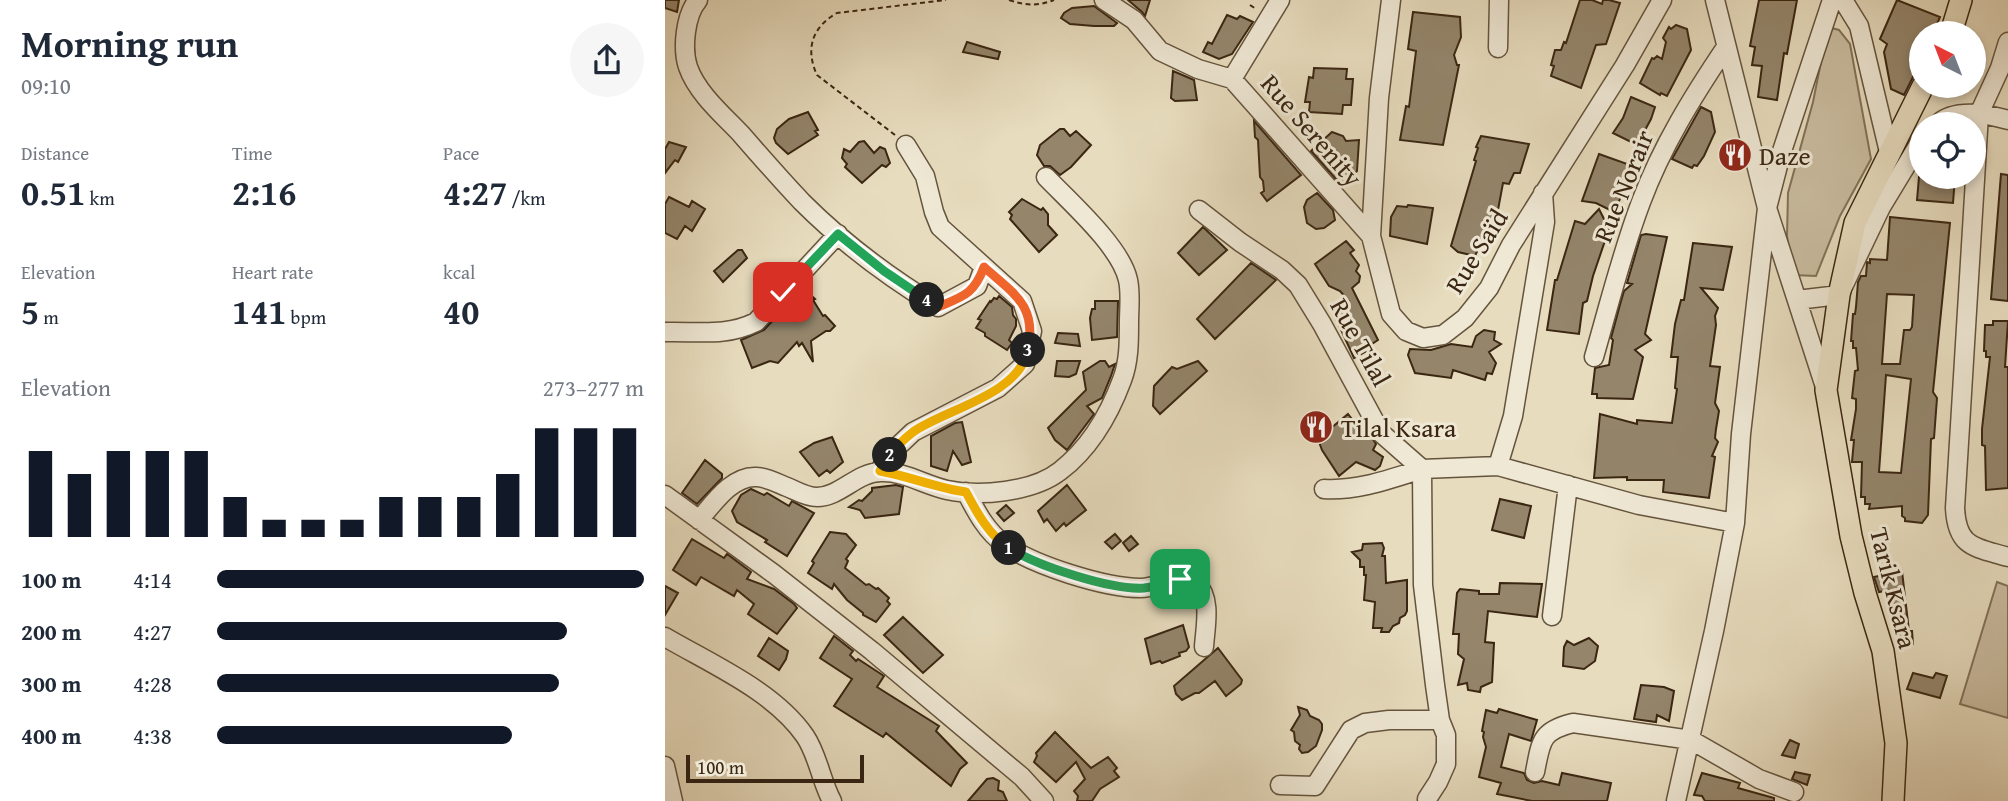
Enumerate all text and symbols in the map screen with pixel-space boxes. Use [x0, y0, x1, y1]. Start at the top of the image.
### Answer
text: Morning run [21, 15, 238, 71]
north arrow [1909, 21, 1986, 98]
map controls [1909, 21, 1986, 189]
button: share [570, 23, 644, 97]
street label: Rue Serenity [1252, 65, 1372, 195]
text: 09:10 [21, 69, 71, 102]
button: locate [1909, 112, 1986, 189]
street label: Rue Norair [1583, 124, 1663, 248]
restaurant icon: Daze [1716, 136, 1754, 174]
place label: Daze [1759, 136, 1811, 175]
text: Distance [21, 139, 89, 167]
text: Time [232, 139, 272, 167]
text: Pace [443, 139, 480, 167]
text: 0.51 [21, 167, 85, 218]
text: 2:16 [232, 167, 296, 218]
text: 4:27 [443, 167, 507, 218]
text: km [85, 184, 115, 212]
text: /km [507, 184, 546, 212]
street label: Rue Saïd [1435, 201, 1517, 301]
text: Elevation [21, 258, 95, 286]
text: Heart rate [232, 258, 313, 286]
text: kcal [443, 258, 475, 286]
pin [753, 262, 813, 322]
icon: check [764, 273, 802, 311]
pin: 4 [909, 282, 945, 318]
text: 4 [922, 285, 931, 313]
text: 5 [21, 286, 39, 337]
text: 141 [232, 286, 286, 337]
text: 40 [443, 286, 479, 337]
street label: Rue Tilal [1321, 291, 1401, 393]
text: m [39, 303, 59, 331]
text: bpm [286, 303, 326, 331]
pin: 3 [1011, 332, 1045, 368]
text: 3 [1023, 335, 1032, 363]
text: Elevation [21, 371, 111, 404]
text: 273–277 m [543, 371, 644, 404]
restaurant icon: Tilal Ksara [1297, 408, 1335, 446]
place label: Tilal Ksara [1341, 408, 1457, 447]
pin: 2 [873, 438, 908, 472]
text: 2 [885, 440, 894, 468]
street label: Tarik Ksara [1860, 523, 1928, 653]
pin: 1 [991, 530, 1027, 566]
text: 1 [1004, 533, 1013, 561]
pin [1150, 549, 1210, 609]
icon: arrive [1161, 560, 1199, 598]
text: 100 m [21, 563, 82, 596]
text: 4:14 [133, 563, 172, 596]
text: 200 m [21, 615, 82, 648]
text: 4:27 [133, 615, 172, 648]
text: 300 m [21, 667, 82, 700]
text: 4:28 [133, 667, 172, 700]
text: 400 m [21, 719, 82, 752]
text: 4:38 [133, 719, 172, 752]
scale bar [686, 752, 865, 784]
text: 100 m [697, 753, 744, 781]

